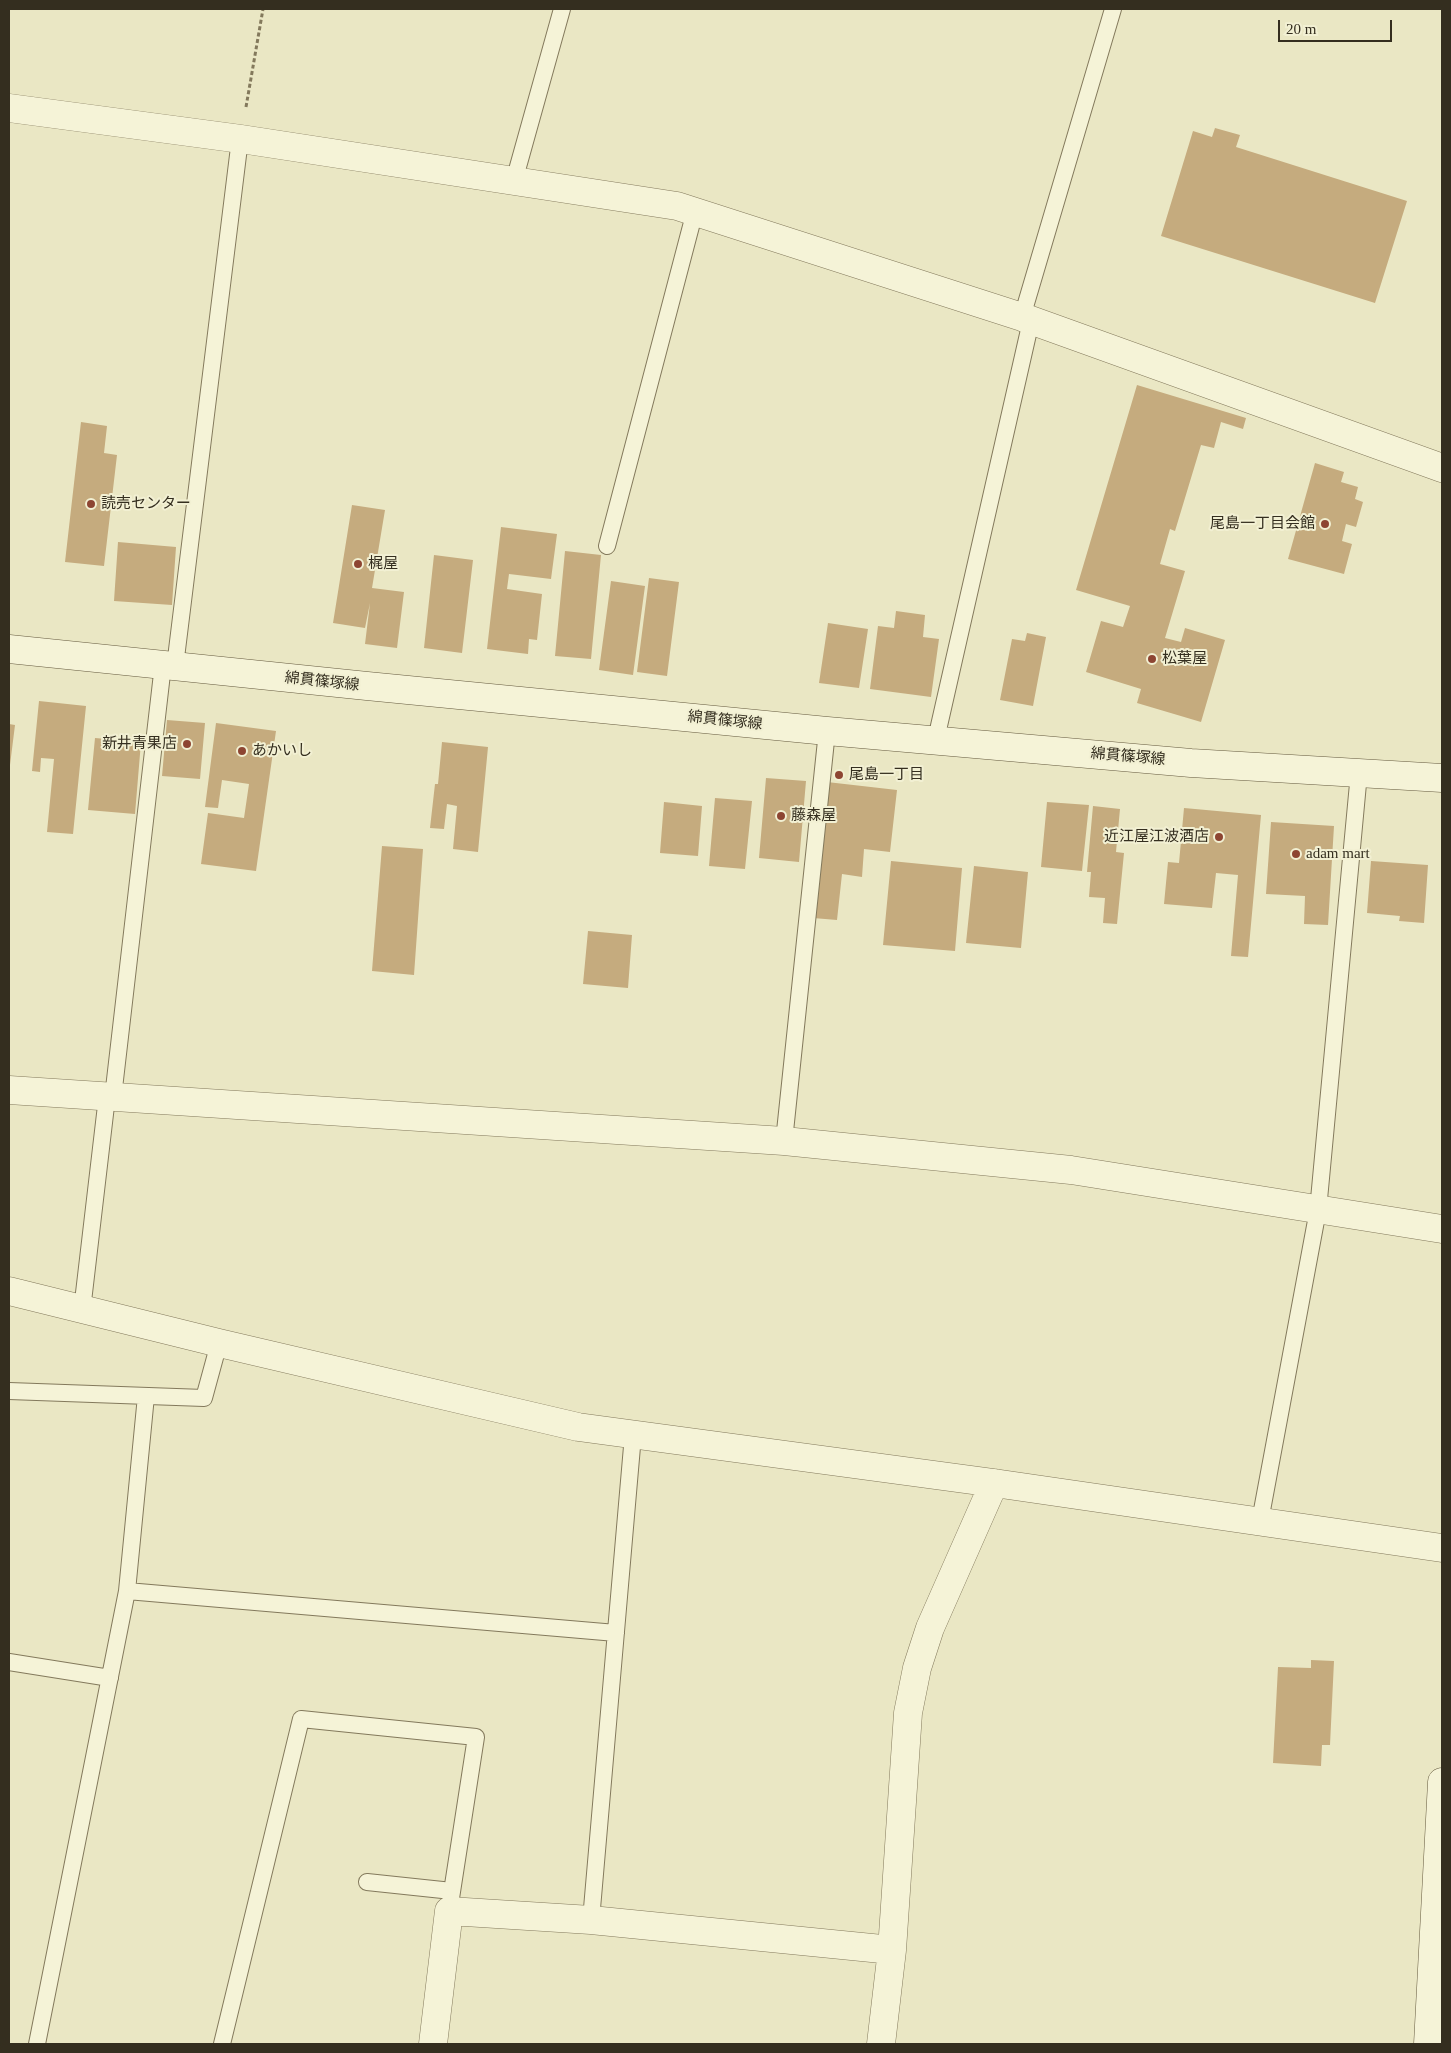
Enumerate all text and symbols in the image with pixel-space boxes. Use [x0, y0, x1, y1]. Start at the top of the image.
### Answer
scale bar [1281, 10, 1395, 42]
text: 20 m [1286, 21, 1316, 37]
place label: 読売センター [101, 495, 191, 513]
marker: 読売センター [85, 498, 97, 510]
place label: 尾島一丁目会館 [1210, 515, 1315, 533]
marker: 尾島一丁目会館 [1319, 518, 1331, 530]
place label: 梶屋 [368, 555, 398, 573]
marker: 梶屋 [352, 558, 364, 570]
place label: 松葉屋 [1162, 650, 1207, 668]
marker: 松葉屋 [1146, 653, 1158, 665]
street label: 綿貫篠塚線 [284, 669, 360, 695]
street label: 綿貫篠塚線 [687, 708, 763, 734]
place label: 新井青果店 [102, 735, 177, 753]
marker: 新井青果店 [181, 738, 193, 750]
place label: あかいし [252, 742, 312, 760]
marker: あかいし [236, 745, 248, 757]
street label: 綿貫篠塚線 [1090, 745, 1166, 769]
place label: 尾島一丁目 [849, 766, 924, 784]
marker: 尾島一丁目 [833, 769, 845, 781]
place label: 藤森屋 [791, 807, 836, 825]
marker: 藤森屋 [775, 810, 787, 822]
place label: 近江屋江波酒店 [1104, 828, 1209, 846]
marker: 近江屋江波酒店 [1213, 831, 1225, 843]
place label: adam mart [1306, 845, 1370, 863]
marker: adam mart [1290, 848, 1302, 860]

